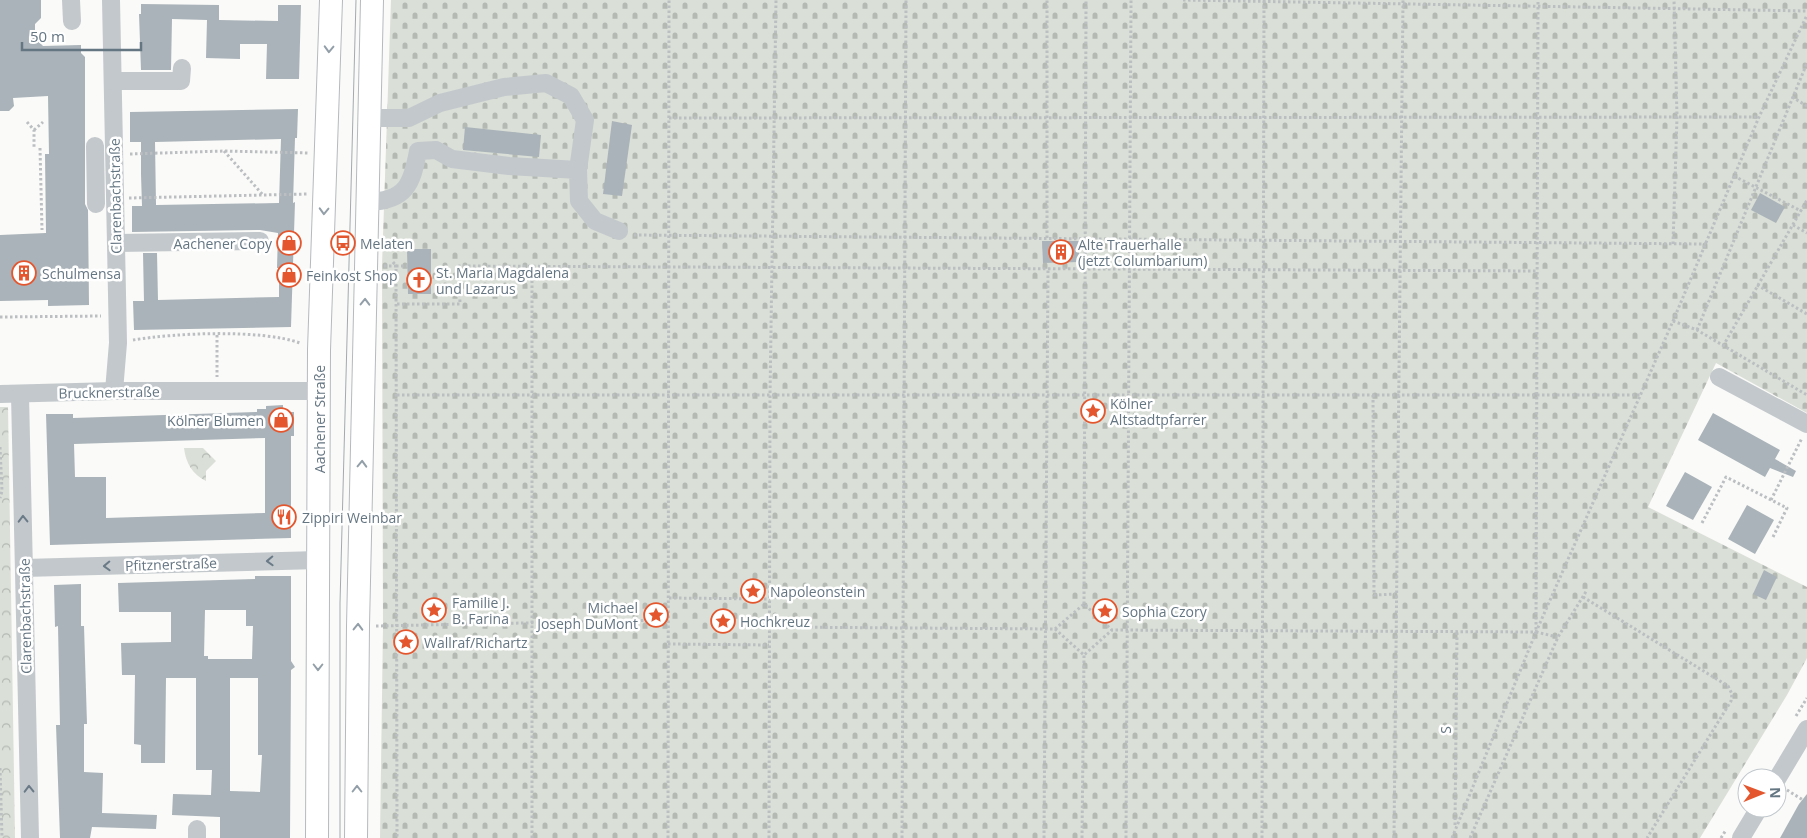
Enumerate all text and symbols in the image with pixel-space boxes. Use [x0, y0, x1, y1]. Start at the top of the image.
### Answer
scale bar [22, 20, 141, 52]
text: 50 m [30, 26, 65, 46]
one-way arrow [324, 45, 334, 53]
street label: Clarenbachstraße [104, 138, 126, 254]
one-way arrow [319, 208, 329, 215]
shop icon: Aachener Copy [276, 230, 302, 256]
bus stop icon: Melaten [330, 230, 356, 256]
place label: Aachener Copy [174, 234, 273, 253]
place label: Melaten [360, 234, 413, 253]
place label: Alte Trauerhalle (jetzt Columbarium) [1078, 235, 1207, 270]
building icon: Alte Trauerhalle (jetzt Columbarium) [1048, 239, 1074, 265]
building icon: Schulmensa [11, 260, 37, 286]
shop icon: Feinkost Shop [276, 262, 302, 288]
place label: St. Maria Magdalena und Lazarus [436, 263, 569, 298]
place label: Schulmensa [42, 264, 121, 283]
place label: Feinkost Shop [306, 266, 398, 285]
church icon: St. Maria Magdalena und Lazarus [406, 267, 432, 293]
one-way arrow [360, 298, 370, 306]
street label: Aachener Straße [310, 365, 329, 473]
street label: Brucknerstraße [58, 382, 160, 402]
place label: Kölner Altstadtpfarrer [1110, 394, 1207, 429]
place icon: Kölner Altstadtpfarrer [1080, 398, 1106, 424]
shop icon: Kölner Blumen [268, 407, 294, 433]
place label: Kölner Blumen [167, 411, 264, 430]
one-way arrow [357, 460, 367, 468]
restaurant icon: Zippiri Weinbar [271, 504, 297, 530]
place label: Zippiri Weinbar [302, 508, 402, 527]
one-way arrow [18, 515, 28, 522]
street label: Pfitznerstraße [125, 553, 217, 575]
one-way arrow [266, 556, 274, 566]
street label: Clarenbachstraße [14, 558, 36, 674]
one-way arrow [103, 560, 111, 571]
place icon: Napoleonstein [740, 578, 766, 604]
place label: Napoleonstein [770, 582, 865, 601]
place label: Familie J. B. Farina [452, 593, 510, 628]
place icon: Familie J. B. Farina [421, 597, 447, 623]
place label: Michael Joseph DuMont [535, 598, 638, 633]
place icon: Sophia Czory [1092, 598, 1118, 624]
place icon: Michael Joseph DuMont [643, 602, 669, 628]
place label: Sophia Czory [1122, 602, 1208, 621]
place icon: Hochkreuz [710, 608, 736, 634]
place label: Hochkreuz [740, 612, 811, 631]
one-way arrow [353, 623, 363, 630]
place icon: Wallraf/Richartz [393, 629, 419, 655]
place label: Wallraf/Richartz [424, 633, 528, 652]
one-way arrow [313, 664, 323, 671]
street label: S [1436, 726, 1455, 734]
north arrow [1737, 768, 1787, 818]
one-way arrow [24, 785, 35, 793]
one-way arrow [352, 785, 362, 793]
text: N [1766, 787, 1785, 799]

